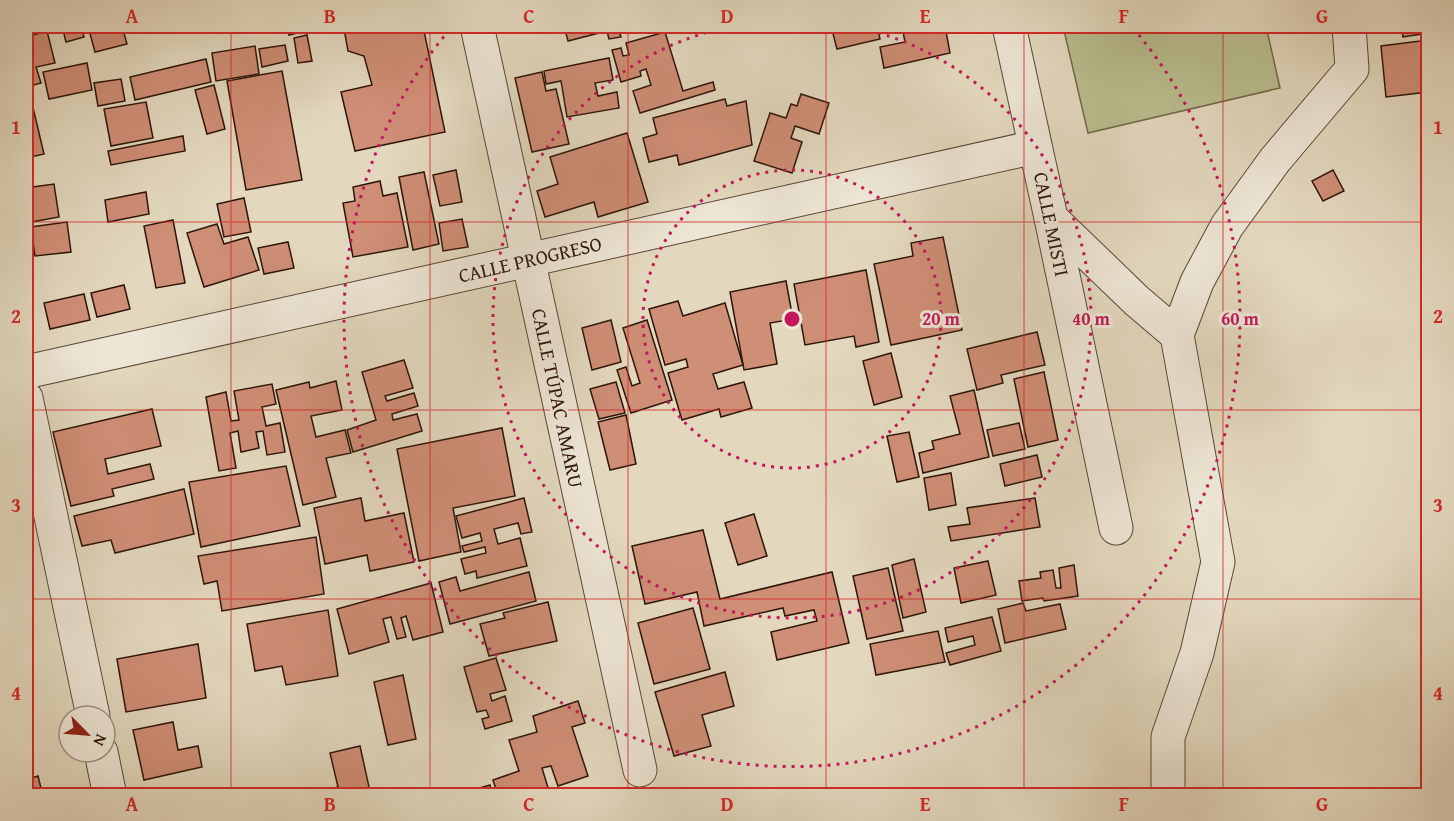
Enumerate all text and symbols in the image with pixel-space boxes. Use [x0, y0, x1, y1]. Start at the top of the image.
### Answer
text: A [126, 1, 139, 30]
text: B [324, 1, 336, 30]
text: C [523, 1, 535, 30]
text: D [720, 1, 734, 30]
text: E [920, 1, 931, 30]
text: F [1119, 1, 1129, 30]
text: G [1316, 1, 1328, 30]
text: 1 [11, 112, 21, 141]
text: 1 [1433, 112, 1443, 141]
street label: CALLE MISTI [1027, 169, 1077, 279]
street label: CALLE PROGRESO [456, 228, 604, 290]
text: 2 [11, 301, 21, 330]
text: 2 [1433, 301, 1443, 330]
text: 20 m [922, 305, 961, 332]
text: 40 m [1072, 305, 1111, 332]
text: 60 m [1221, 305, 1260, 332]
street label: CALLE TÚPAC AMARU [525, 306, 591, 490]
centre of rings [782, 309, 802, 329]
text: 3 [11, 490, 21, 519]
text: 3 [1433, 490, 1443, 519]
text: 4 [11, 678, 21, 707]
text: 4 [1433, 678, 1443, 707]
north arrow [57, 704, 117, 764]
text: N [87, 730, 114, 751]
text: A [126, 789, 139, 818]
text: B [324, 789, 336, 818]
text: C [523, 789, 535, 818]
text: D [720, 789, 734, 818]
text: E [920, 789, 931, 818]
text: F [1119, 789, 1129, 818]
text: G [1316, 789, 1328, 818]

